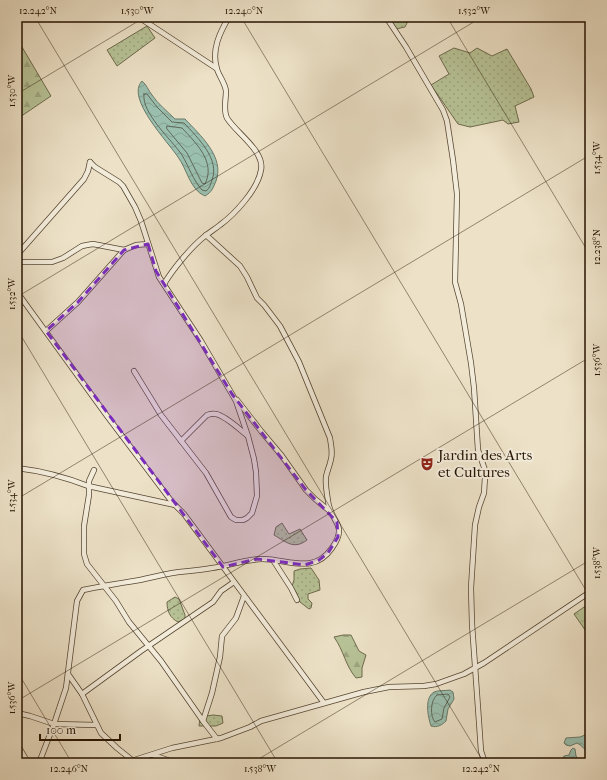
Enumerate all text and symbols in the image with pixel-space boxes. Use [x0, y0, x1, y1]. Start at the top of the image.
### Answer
text: 12.242°N [19, 5, 57, 17]
text: 1.530°W [121, 5, 154, 17]
text: 12.240°N [225, 5, 264, 17]
text: 1.532°W [458, 5, 491, 17]
text: 1.530°W [6, 74, 18, 107]
text: 1.534°W [591, 140, 603, 174]
text: 12.238°N [591, 229, 603, 265]
text: 1.532°W [6, 277, 18, 310]
text: 1.536°W [591, 343, 603, 376]
place label: Jardin des Arts et Cultures [437, 446, 533, 481]
theatre icon: Jardin des Arts et Cultures [419, 456, 435, 472]
text: 1.534°W [6, 478, 18, 512]
text: 1.538°W [591, 546, 603, 579]
text: 1.536°W [6, 681, 18, 714]
scale bar [40, 716, 120, 742]
text: 100 m [46, 723, 76, 737]
text: 12.246°N [50, 763, 89, 775]
text: 1.538°W [244, 763, 277, 775]
text: 12.242°N [462, 763, 500, 775]

